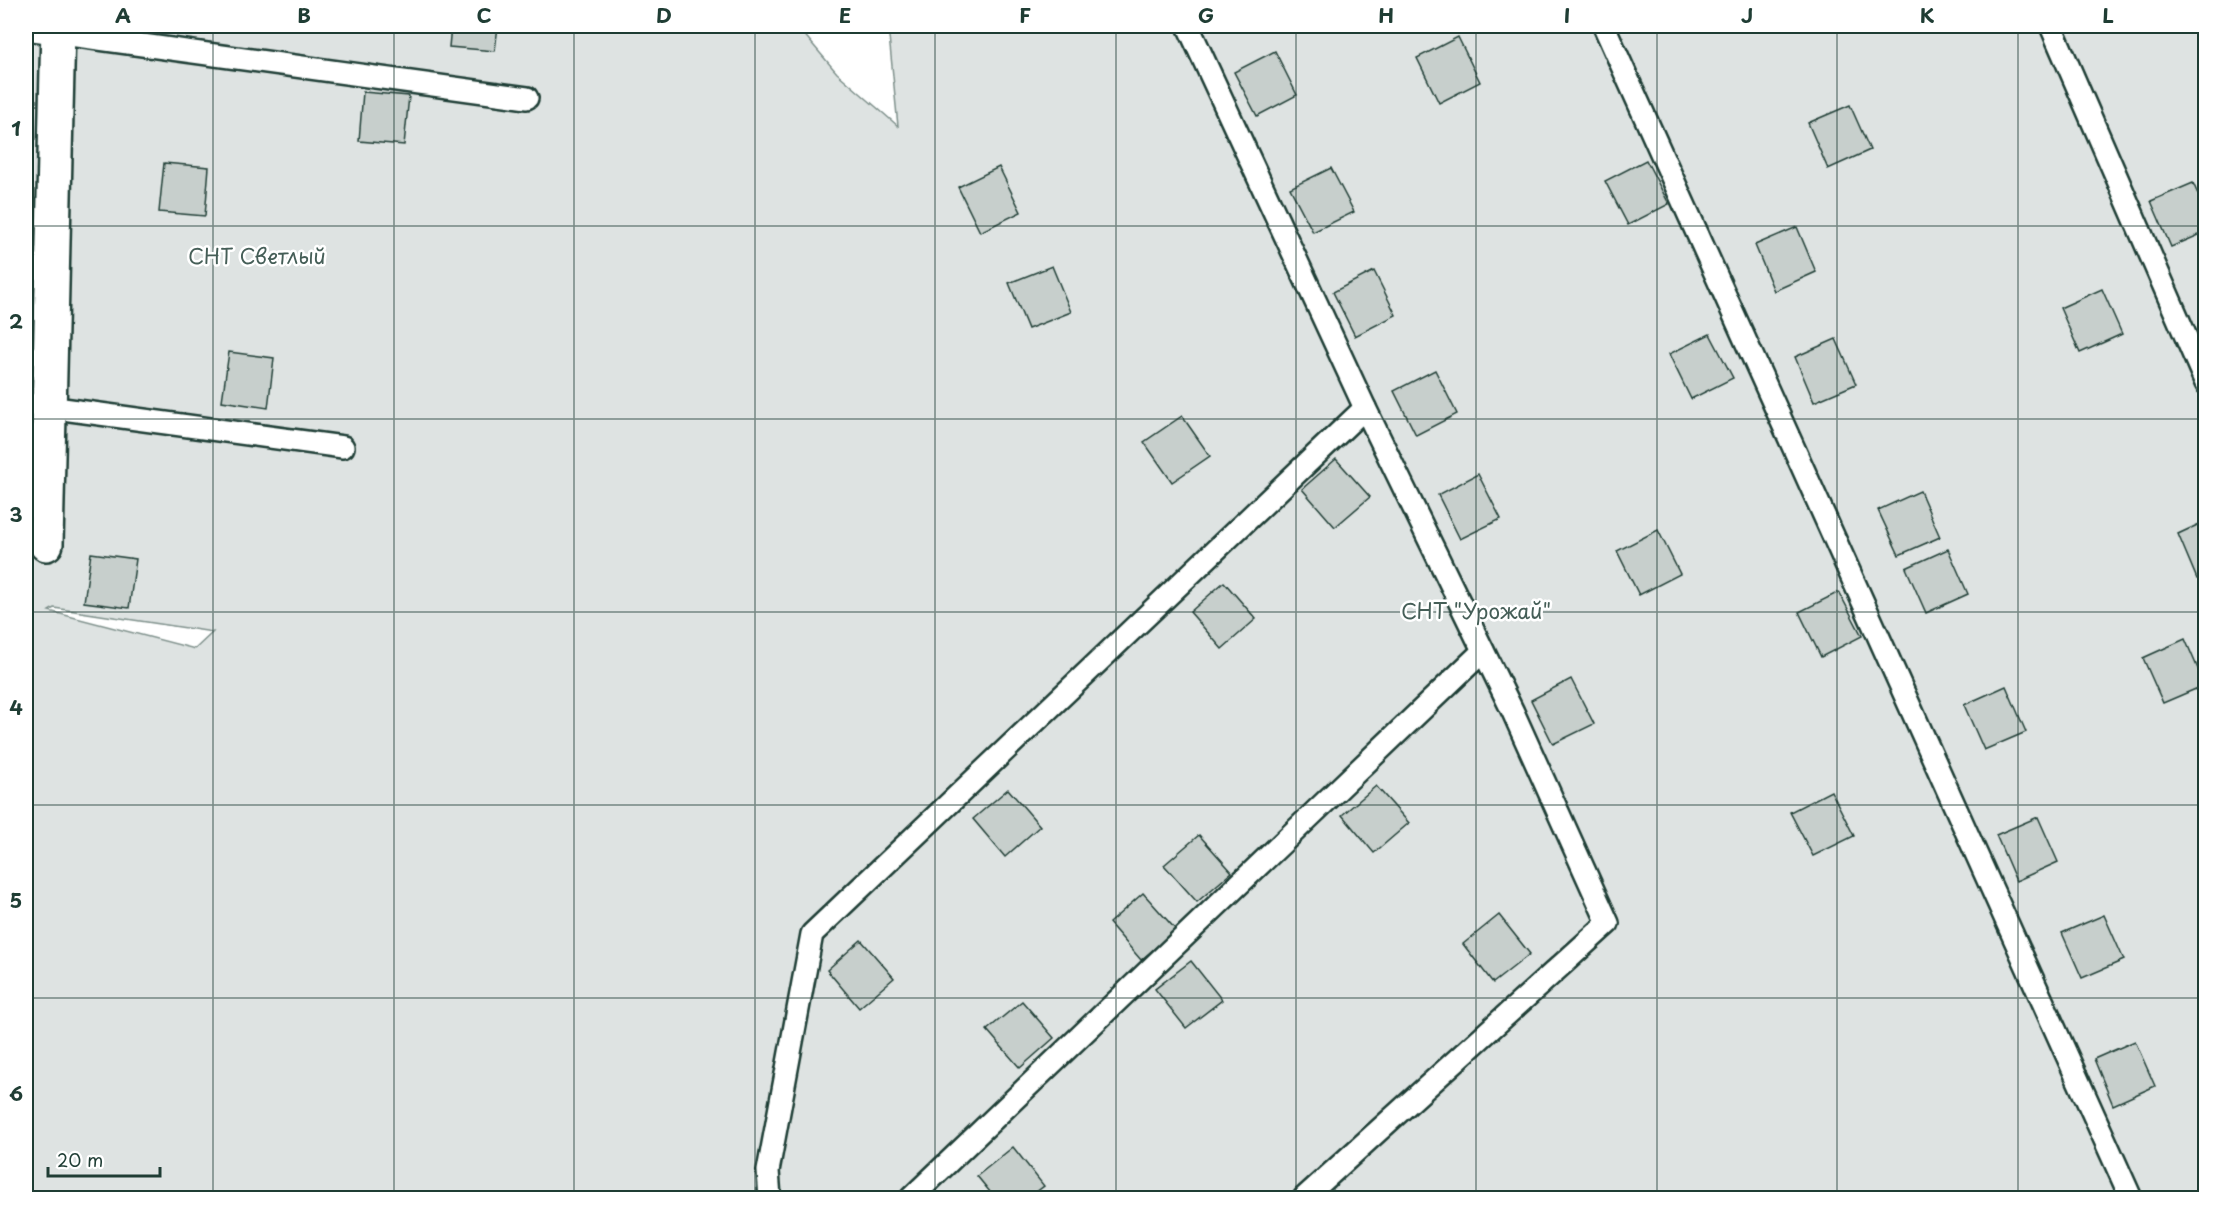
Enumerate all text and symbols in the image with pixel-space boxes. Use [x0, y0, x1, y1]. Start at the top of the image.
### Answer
text: A [115, 0, 131, 30]
text: B [297, 0, 311, 30]
text: C [476, 0, 492, 30]
text: D [656, 0, 672, 30]
text: E [839, 0, 851, 30]
text: F [1019, 0, 1031, 30]
text: G [1198, 0, 1214, 30]
text: H [1378, 0, 1394, 30]
text: I [1564, 0, 1570, 30]
text: J [1741, 0, 1753, 30]
text: K [1920, 0, 1935, 30]
text: L [2102, 0, 2114, 30]
text: 1 [11, 113, 21, 143]
park label: СНТ Светлый [188, 239, 326, 271]
text: 2 [9, 306, 23, 336]
text: 3 [9, 499, 23, 529]
park label: СНТ "Урожай" [1401, 594, 1551, 626]
text: 4 [9, 692, 23, 722]
text: 5 [10, 885, 22, 915]
text: 6 [9, 1078, 23, 1108]
scale bar [48, 1140, 160, 1178]
text: 20 m [57, 1146, 103, 1173]

